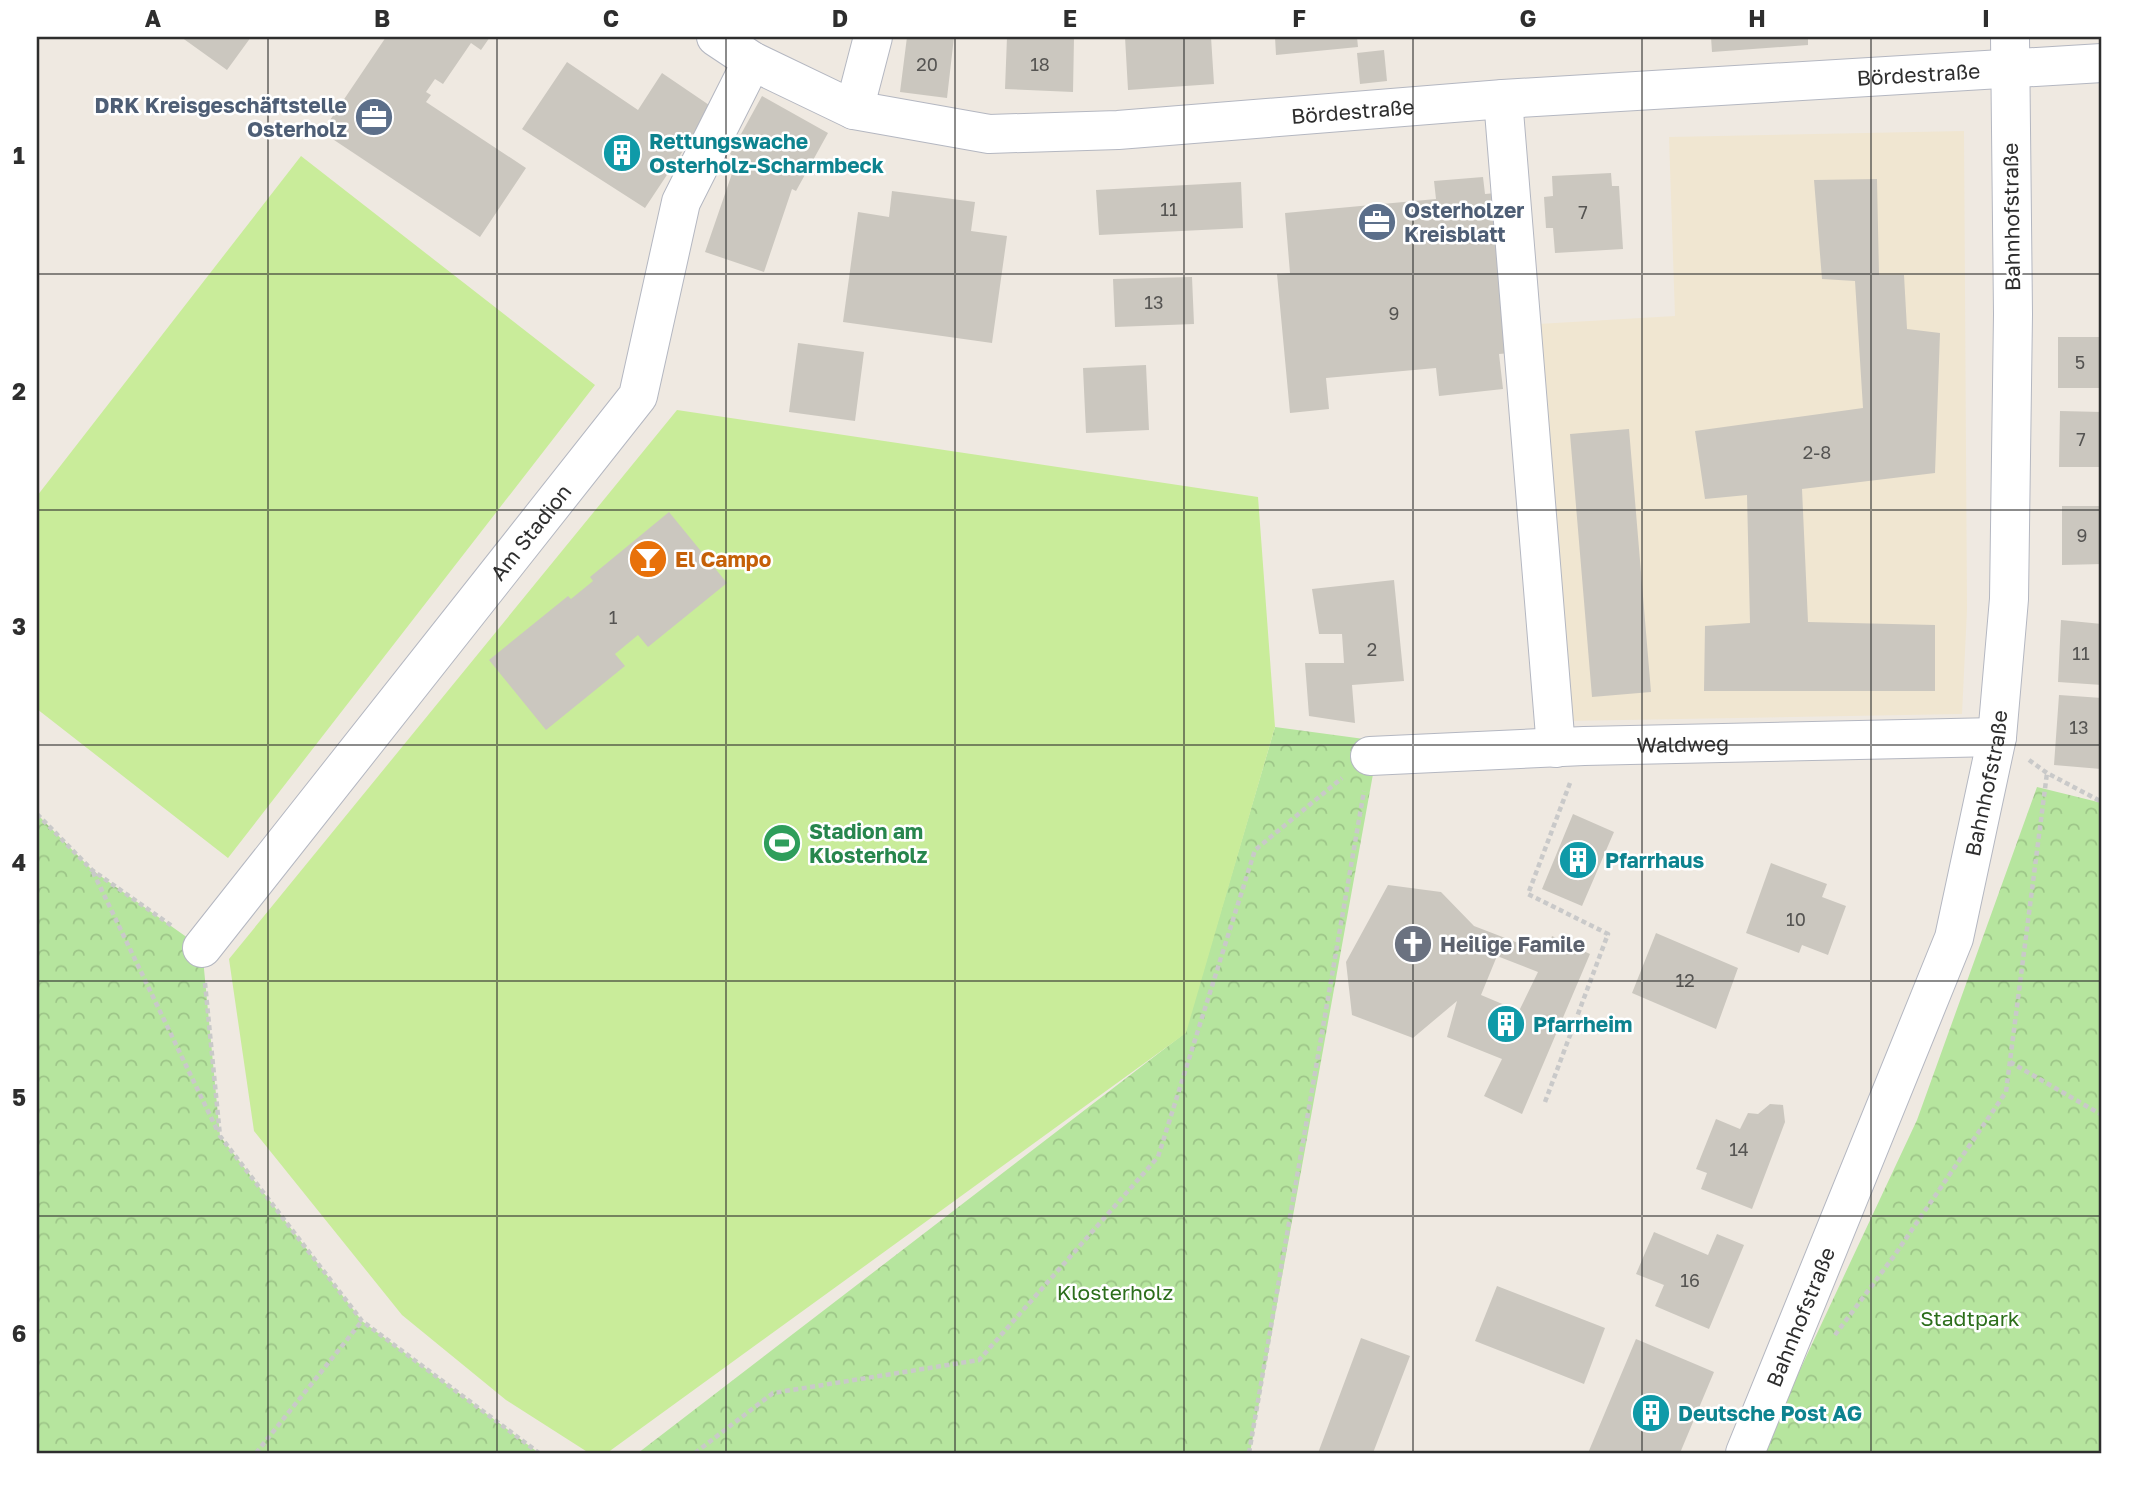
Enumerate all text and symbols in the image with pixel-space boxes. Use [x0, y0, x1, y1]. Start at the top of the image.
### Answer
text: A [145, 4, 162, 32]
text: B [374, 4, 390, 32]
text: C [603, 4, 619, 32]
text: D [832, 4, 848, 32]
text: E [1063, 4, 1077, 32]
text: F [1292, 4, 1306, 32]
text: G [1520, 4, 1536, 32]
text: H [1748, 4, 1766, 32]
text: I [1982, 4, 1990, 32]
house number: 20 [916, 53, 938, 75]
house number: 18 [1030, 53, 1050, 75]
street label: Bördestraße [1856, 57, 1981, 91]
place label: DRK Kreisgeschäftstelle Osterholz [95, 92, 347, 142]
street label: Bördestraße [1290, 93, 1415, 129]
office icon: DRK Kreisgeschäftstelle Osterholz [353, 96, 395, 138]
place label: Rettungswache Osterholz-Scharmbeck [649, 128, 884, 178]
building icon: Rettungswache Osterholz-Scharmbeck [601, 132, 643, 174]
text: 1 [13, 141, 25, 169]
street label: Bahnhofstraße [1997, 143, 2025, 291]
place label: Osterholzer Kreisblatt [1404, 197, 1525, 247]
house number: 11 [1160, 198, 1178, 220]
office icon: Osterholzer Kreisblatt [1356, 201, 1398, 243]
house number: 7 [1578, 201, 1588, 223]
house number: 13 [1144, 291, 1164, 313]
house number: 9 [1389, 302, 1399, 324]
house number: 5 [2075, 351, 2085, 373]
text: 2 [12, 377, 26, 405]
house number: 7 [2076, 428, 2086, 450]
house number: 2-8 [1803, 441, 1831, 463]
street label: Am Stadion [485, 479, 576, 585]
house number: 9 [2077, 524, 2087, 546]
bar icon: El Campo [627, 538, 669, 580]
place label: El Campo [675, 546, 771, 572]
house number: 1 [609, 606, 618, 628]
text: 3 [12, 612, 26, 640]
house number: 2 [1367, 638, 1377, 660]
house number: 11 [2072, 642, 2090, 664]
street label: Bahnhofstraße [1959, 709, 2012, 859]
house number: 13 [2069, 716, 2089, 738]
street label: Waldweg [1636, 730, 1729, 758]
place label: Stadion am Klosterholz [809, 818, 928, 868]
sports icon: Stadion am Klosterholz [761, 822, 803, 864]
building icon: Pfarrhaus [1557, 839, 1599, 881]
place label: Pfarrhaus [1605, 847, 1704, 873]
text: 4 [12, 848, 26, 876]
house number: 10 [1786, 908, 1806, 930]
church icon: Heilige Famile [1392, 923, 1434, 965]
place label: Heilige Famile [1440, 931, 1585, 957]
house number: 12 [1675, 969, 1695, 991]
building icon: Pfarrheim [1485, 1003, 1527, 1045]
place label: Pfarrheim [1533, 1011, 1632, 1037]
text: 5 [12, 1083, 26, 1111]
house number: 14 [1729, 1138, 1749, 1160]
street label: Bahnhofstraße [1760, 1243, 1840, 1391]
house number: 16 [1680, 1269, 1700, 1291]
park label: Klosterholz [1057, 1279, 1173, 1305]
park label: Stadtpark [1920, 1305, 2020, 1331]
text: 6 [12, 1319, 26, 1347]
building icon: Deutsche Post AG [1630, 1392, 1672, 1434]
place label: Deutsche Post AG [1678, 1400, 1862, 1426]

